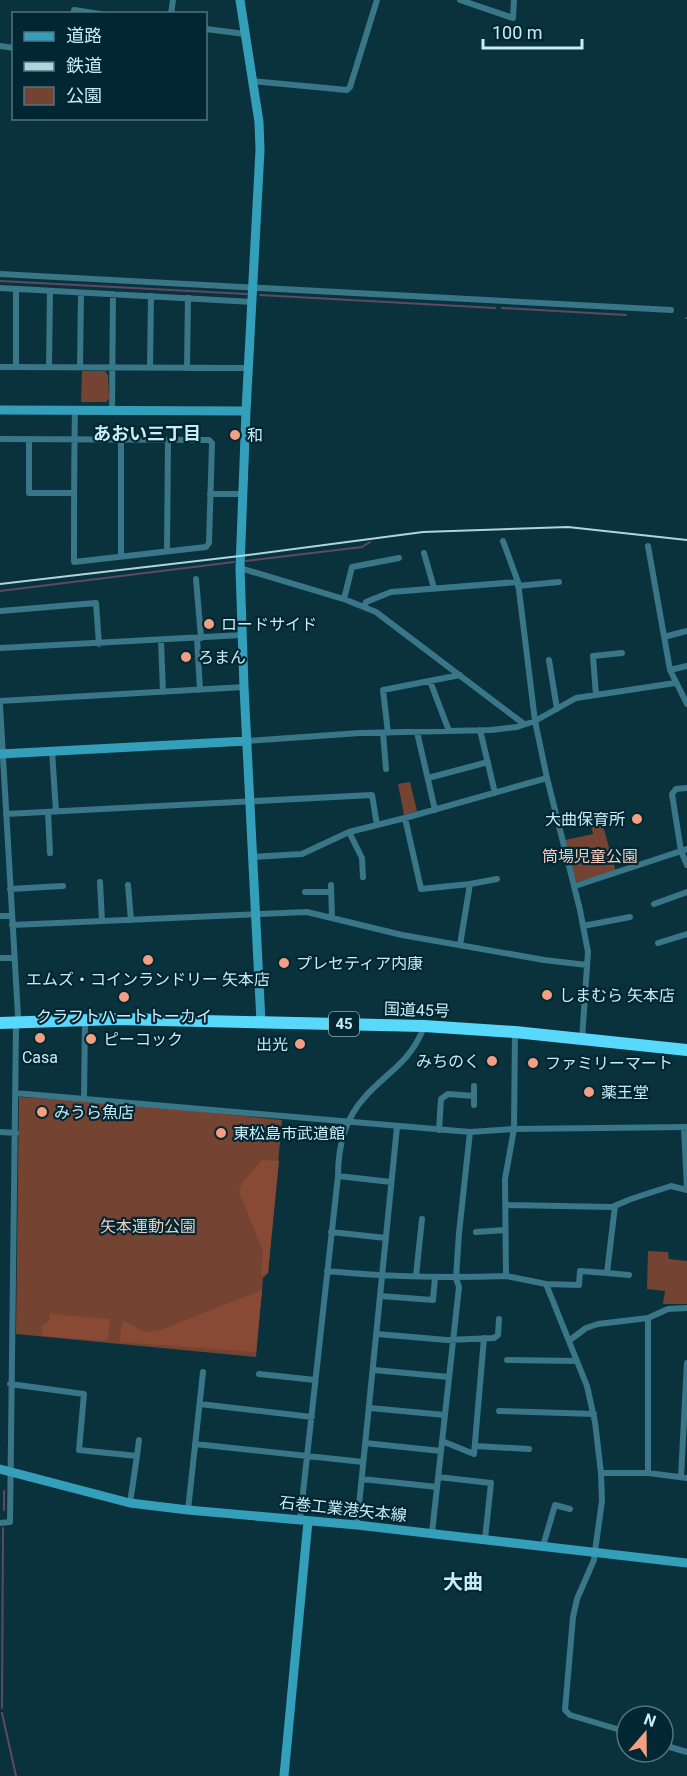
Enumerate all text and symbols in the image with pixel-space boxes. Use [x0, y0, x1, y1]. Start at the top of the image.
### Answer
legend [12, 12, 207, 120]
scale bar [483, 12, 582, 50]
text: 100 m [492, 22, 543, 43]
text: 道路 [66, 25, 102, 46]
text: 鉄道 [66, 55, 102, 76]
text: 公園 [66, 85, 102, 106]
district label: あおい三丁目 [93, 423, 201, 444]
place label: 和 [247, 426, 263, 445]
marker: 和 [228, 428, 242, 442]
place label: ロードサイド [221, 615, 317, 634]
marker: ロードサイド [202, 617, 216, 631]
place label: ろまん [198, 648, 246, 667]
marker: ろまん [179, 650, 193, 664]
place label: 大曲保育所 [545, 810, 625, 829]
marker: 大曲保育所 [630, 812, 644, 826]
park label: 筒場児童公園 [542, 847, 638, 866]
marker: エムズ・コインランドリー 矢本店 [141, 953, 155, 967]
place label: プレセティア内康 [296, 954, 423, 973]
marker: プレセティア内康 [277, 956, 291, 970]
place label: エムズ・コインランドリー 矢本店 [26, 970, 270, 989]
place label: しまむら 矢本店 [559, 986, 675, 1005]
marker: しまむら 矢本店 [540, 988, 554, 1002]
marker: クラフトハートトーカイ [117, 990, 131, 1004]
street label: 国道45号 [384, 999, 450, 1021]
place label: クラフトハートトーカイ [36, 1007, 212, 1026]
road number: 45 [329, 1012, 359, 1036]
place label: ピーコック [103, 1030, 183, 1049]
marker: Casa [33, 1031, 47, 1045]
marker: ピーコック [84, 1032, 98, 1046]
place label: 出光 [256, 1035, 288, 1054]
marker: 出光 [293, 1037, 307, 1051]
place label: Casa [22, 1048, 58, 1067]
place label: みちのく [416, 1052, 480, 1071]
marker: みちのく [485, 1054, 499, 1068]
place label: ファミリーマート [545, 1054, 673, 1073]
marker: ファミリーマート [526, 1056, 540, 1070]
place label: 薬王堂 [601, 1083, 649, 1102]
marker: 薬王堂 [582, 1085, 596, 1099]
place label: みうら魚店 [54, 1103, 134, 1122]
marker: みうら魚店 [35, 1105, 49, 1119]
place label: 東松島市武道館 [233, 1124, 345, 1143]
marker: 東松島市武道館 [214, 1126, 228, 1140]
park label: 矢本運動公園 [100, 1217, 196, 1236]
street label: 石巻工業港矢本線 [278, 1493, 408, 1525]
district label: 大曲 [443, 1570, 483, 1594]
north arrow [615, 1704, 675, 1764]
text: N [641, 1710, 659, 1731]

